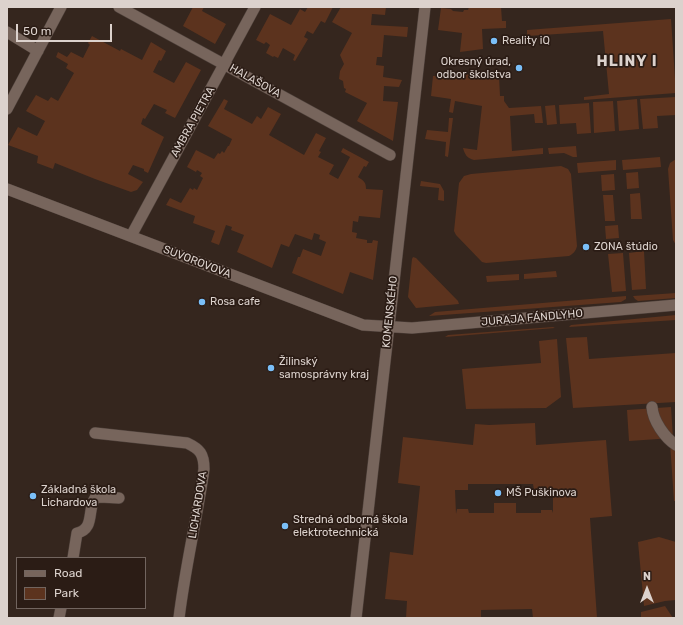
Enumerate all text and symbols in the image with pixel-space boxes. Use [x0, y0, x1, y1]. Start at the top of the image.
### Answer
scale bar [18, 16, 114, 42]
text: 50 m [23, 24, 51, 38]
place label: Reality iQ [502, 34, 550, 48]
marker: Reality iQ [489, 36, 499, 46]
district label: HLINY I [596, 53, 658, 71]
place label: Okresný úrad, odbor školstva [437, 55, 511, 81]
street label: HALAŠOVA [227, 61, 283, 101]
marker: Okresný úrad, odbor školstva [514, 63, 524, 73]
street label: AMBRA PIETRA [168, 85, 218, 159]
place label: ZONA štúdio [594, 240, 658, 254]
marker: ZONA štúdio [581, 242, 591, 252]
street label: SUVOROVOVA [161, 243, 233, 281]
street label: KOMENSKÉHO [380, 275, 400, 349]
place label: Rosa cafe [210, 295, 260, 309]
marker: Rosa cafe [197, 297, 207, 307]
street label: JURAJA FÁNDLYHO [481, 307, 583, 329]
place label: Žilinský samosprávny kraj [279, 355, 369, 381]
marker: Žilinský samosprávny kraj [266, 363, 276, 373]
street label: LICHARDOVA [186, 470, 210, 540]
place label: Základná škola Lichardova [41, 483, 116, 509]
place label: MŠ Puškinova [506, 486, 577, 500]
marker: MŠ Puškinova [493, 488, 503, 498]
marker: Základná škola Lichardova [28, 491, 38, 501]
place label: Stredná odborná škola elektrotechnická [293, 513, 408, 539]
marker: Stredná odborná škola elektrotechnická [280, 521, 290, 531]
legend [16, 557, 146, 609]
text: Road [54, 566, 82, 580]
north arrow [627, 569, 667, 609]
text: N [643, 570, 651, 583]
text: Park [54, 586, 79, 600]

